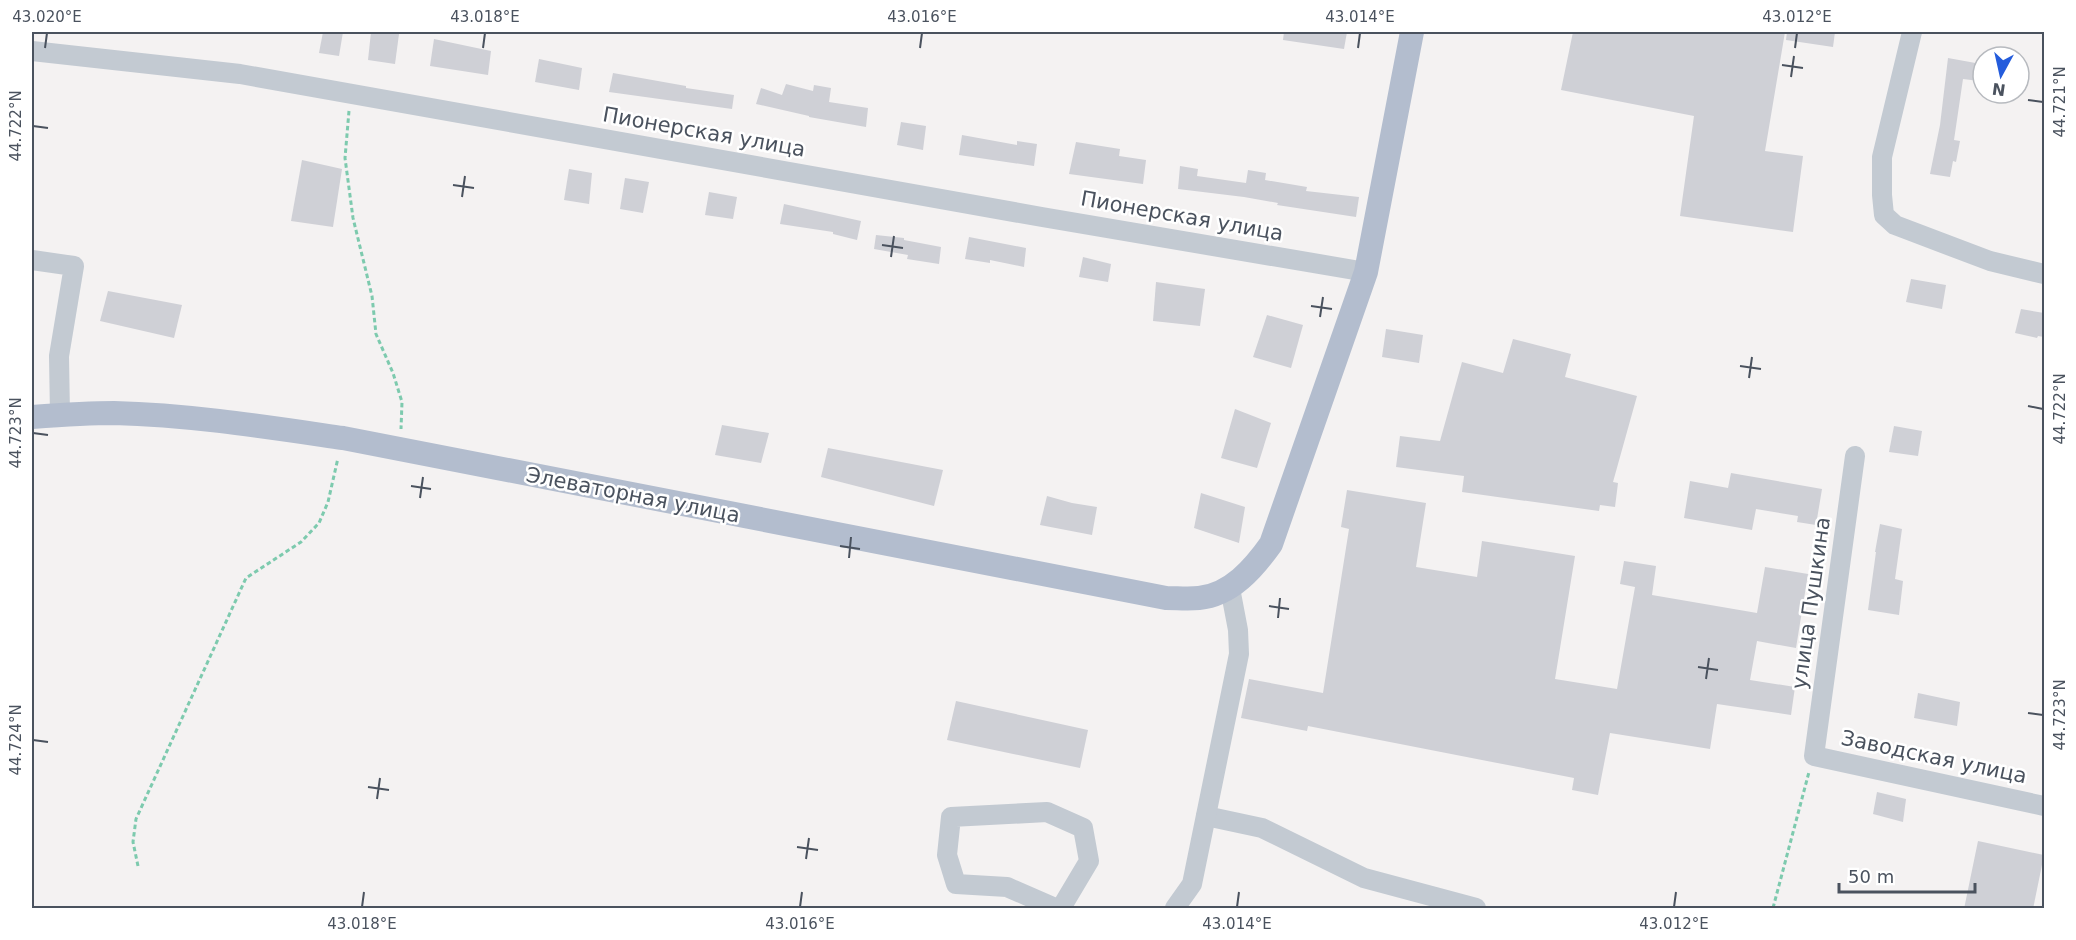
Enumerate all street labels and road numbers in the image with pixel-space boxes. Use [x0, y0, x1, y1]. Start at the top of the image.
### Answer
street label: Пионерская улица [601, 102, 807, 162]
street label: Пионерская улица [1079, 186, 1285, 246]
street label: Элеваторная улица [524, 462, 742, 528]
street label: улица Пушкина [1787, 515, 1835, 691]
street label: Заводская улица [1839, 726, 2029, 788]

